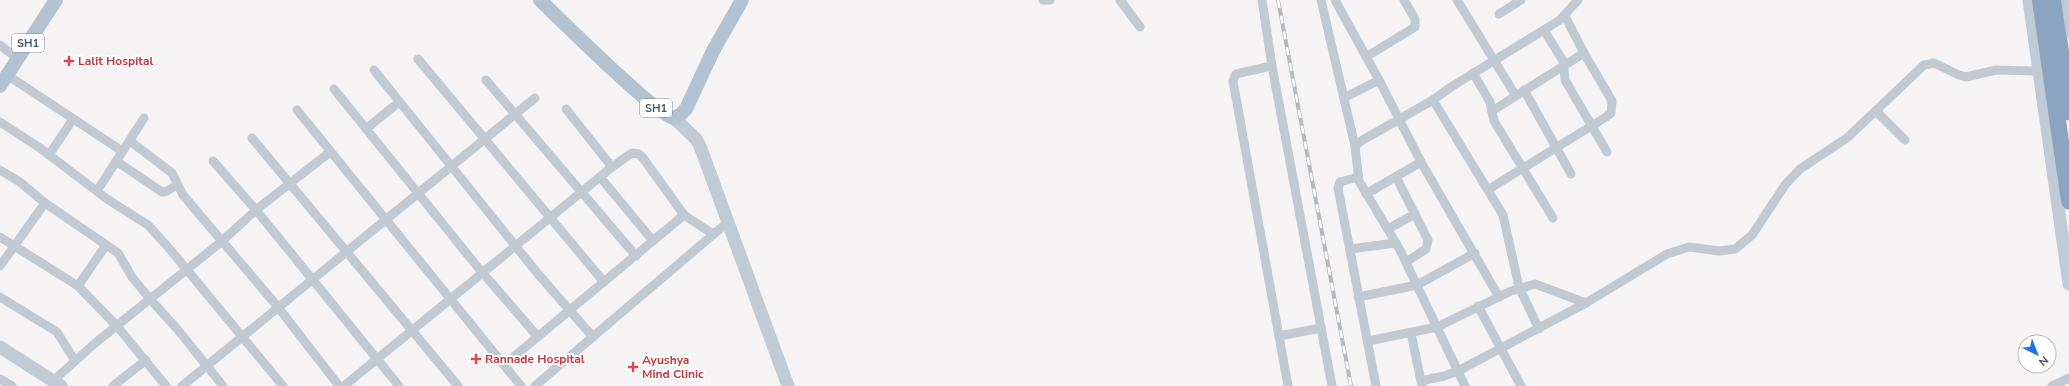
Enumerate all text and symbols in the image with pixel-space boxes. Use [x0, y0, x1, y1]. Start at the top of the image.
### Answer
road number: SH1 [12, 34, 44, 52]
place label: Lalit Hospital [78, 53, 154, 69]
marker: Lalit Hospital [63, 55, 75, 67]
road number: SH1 [640, 99, 672, 117]
north arrow [2017, 334, 2057, 374]
place label: Rannade Hospital [485, 351, 585, 367]
place label: Ayushya Mind Clinic [642, 352, 704, 382]
marker: Rannade Hospital [470, 353, 482, 365]
text: N [2035, 353, 2052, 369]
marker: Ayushya Mind Clinic [627, 361, 639, 373]

